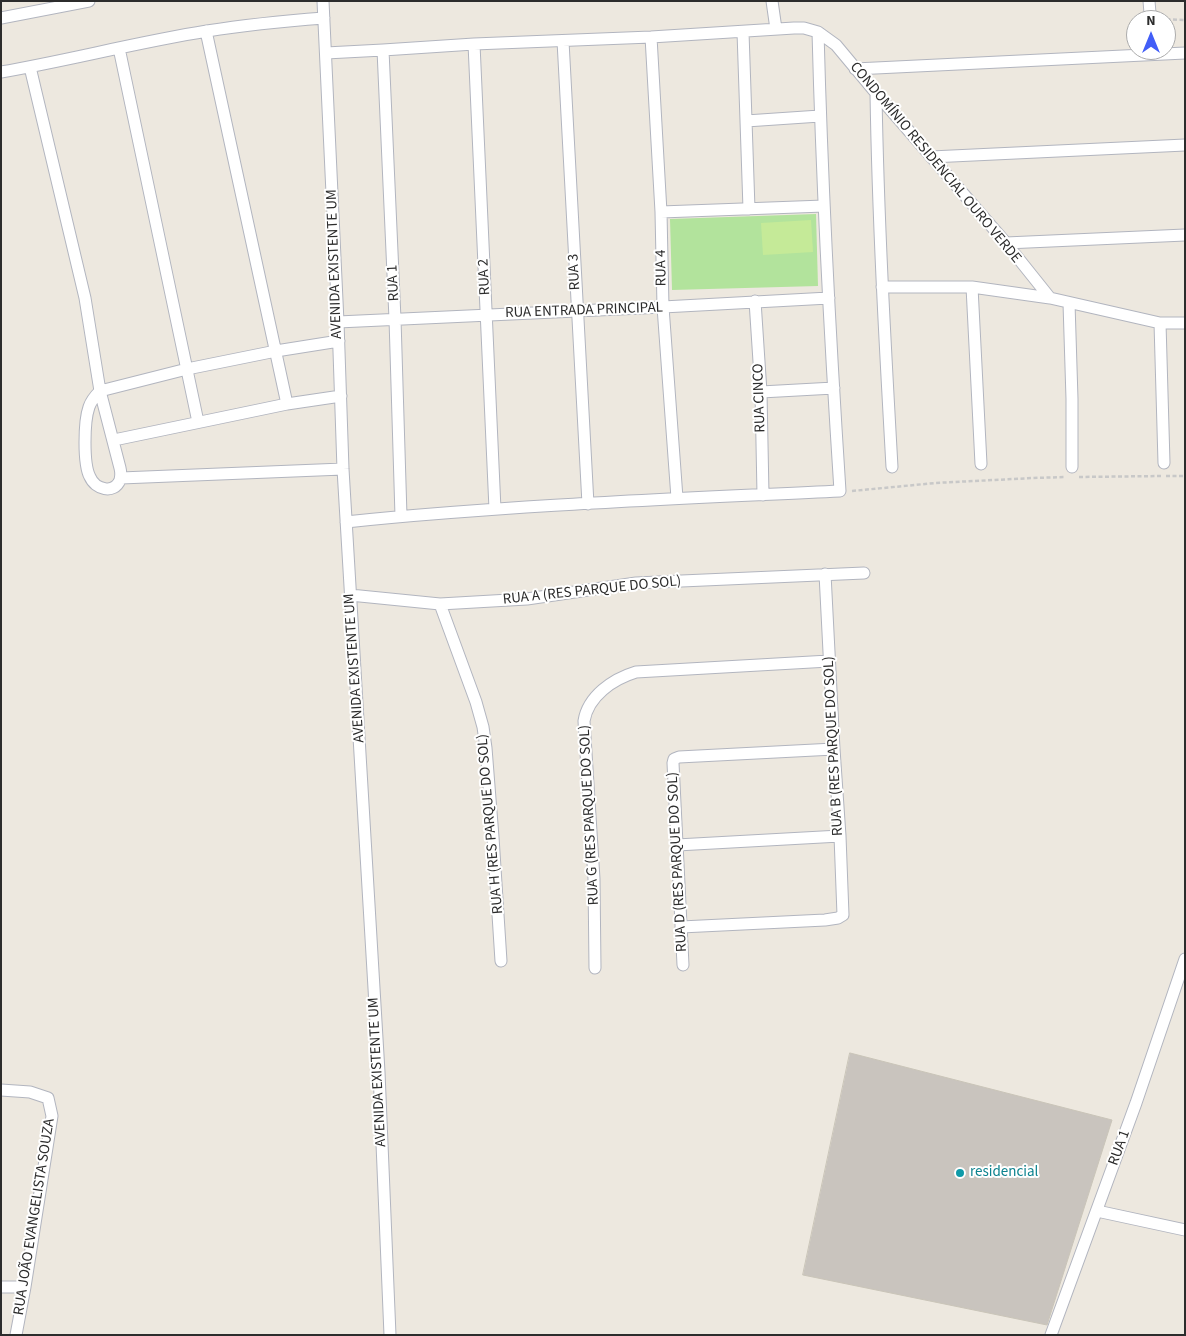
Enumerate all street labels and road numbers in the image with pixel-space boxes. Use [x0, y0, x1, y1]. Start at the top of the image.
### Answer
street label: CONDOMÍNIO RESIDENCIAL OURO VERDE [845, 59, 1025, 267]
street label: AVENIDA EXISTENTE UM [323, 189, 347, 339]
street label: RUA 4 [653, 250, 671, 286]
street label: RUA 3 [565, 253, 585, 291]
street label: RUA 2 [475, 258, 495, 296]
street label: RUA 1 [384, 264, 404, 302]
street label: RUA ENTRADA PRINCIPAL [505, 299, 663, 323]
street label: RUA CINCO [750, 363, 770, 433]
street label: RUA A (RES PARQUE DO SOL) [502, 573, 682, 609]
street label: AVENIDA EXISTENTE UM [341, 593, 369, 743]
street label: RUA B (RES PARQUE DO SOL) [820, 656, 848, 836]
street label: RUA G (RES PARQUE DO SOL) [576, 724, 604, 906]
street label: RUA H (RES PARQUE DO SOL) [474, 733, 508, 915]
street label: RUA D (RES PARQUE DO SOL) [664, 771, 692, 953]
street label: AVENIDA EXISTENTE UM [365, 997, 391, 1147]
street label: RUA JOÃO EVANGELISTA SOUZA [11, 1117, 59, 1317]
street label: RUA 1 [1105, 1128, 1135, 1168]

